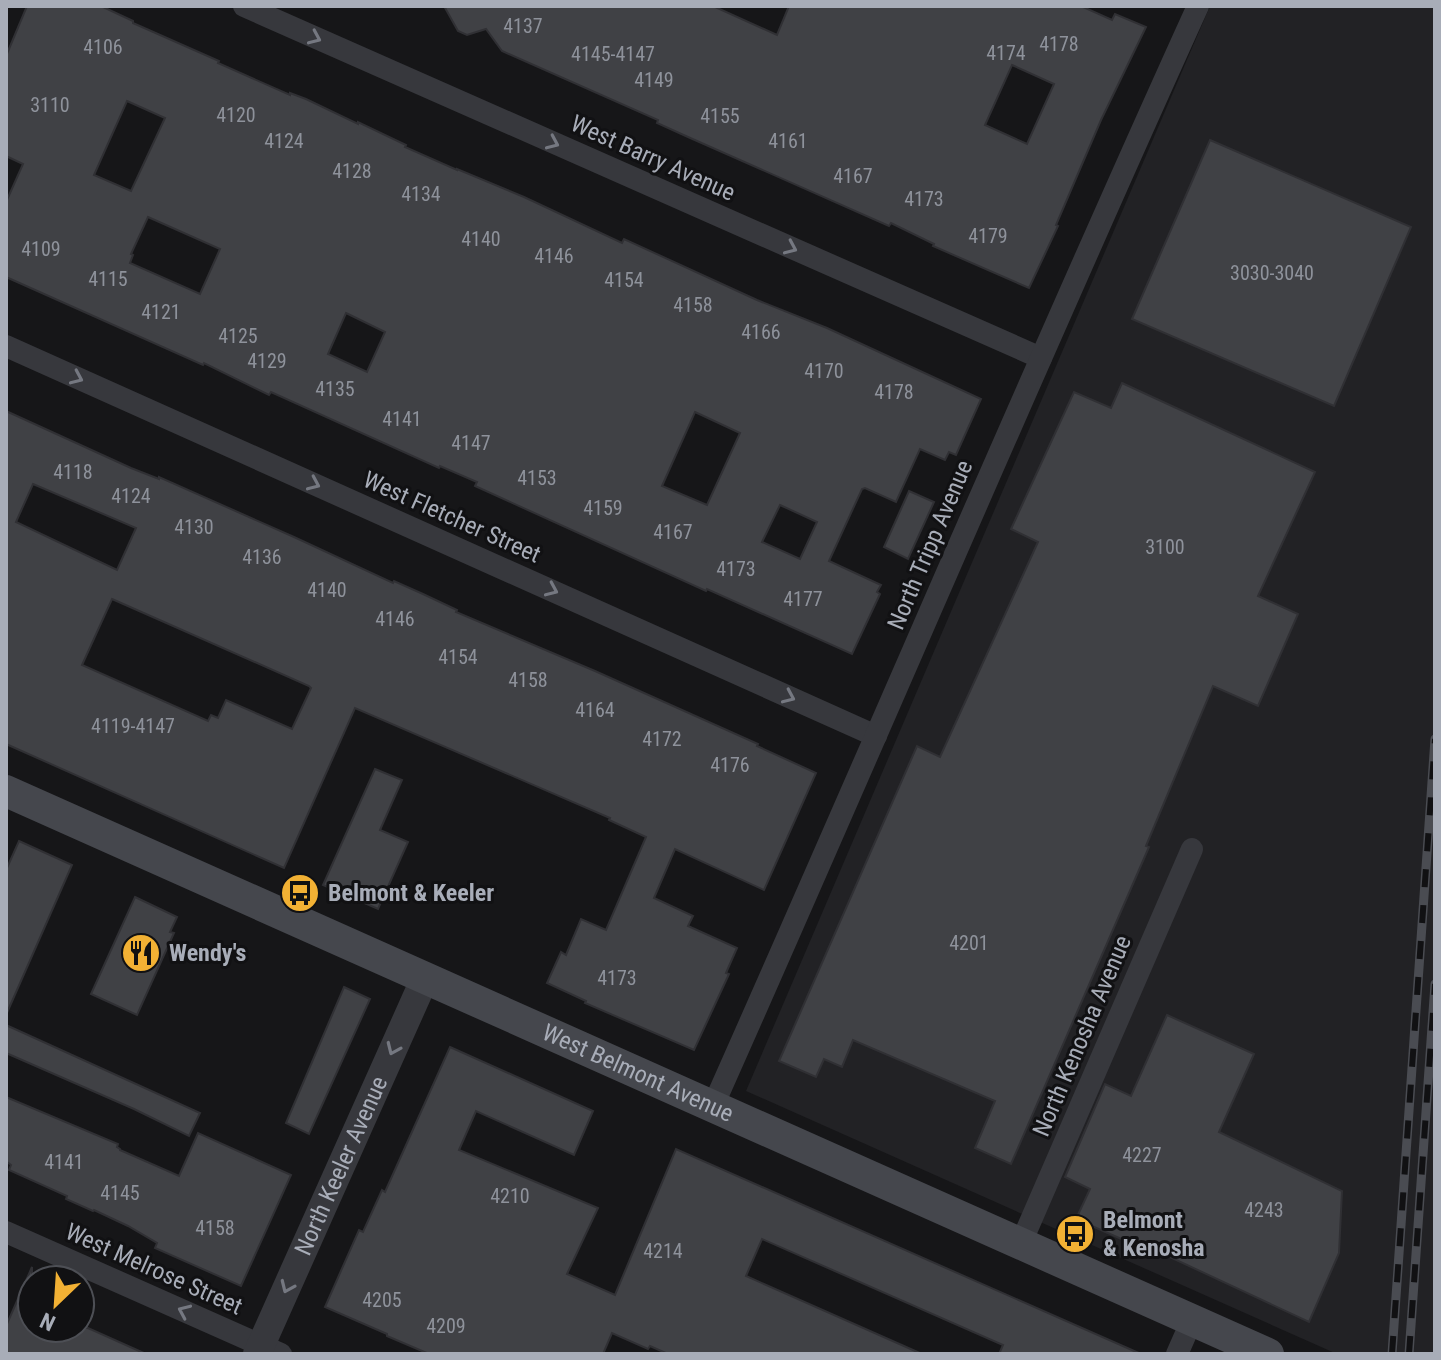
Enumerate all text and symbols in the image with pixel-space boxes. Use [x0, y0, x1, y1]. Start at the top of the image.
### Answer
house number: 4137 [503, 14, 543, 38]
one-way arrow [307, 28, 321, 44]
house number: 4178 [1039, 32, 1079, 56]
house number: 4106 [83, 35, 123, 59]
house number: 4174 [986, 41, 1026, 65]
house number: 4145-4147 [571, 42, 655, 66]
house number: 4149 [634, 68, 674, 92]
house number: 3110 [30, 93, 70, 117]
house number: 4120 [216, 103, 256, 127]
house number: 4155 [700, 104, 740, 128]
street label: West Barry Avenue [567, 109, 739, 207]
house number: 4124 [264, 129, 304, 153]
house number: 4161 [768, 129, 808, 153]
one-way arrow [545, 133, 559, 149]
house number: 4128 [332, 159, 372, 183]
house number: 4167 [833, 164, 873, 188]
house number: 4134 [401, 182, 441, 206]
house number: 4173 [904, 187, 944, 211]
house number: 4179 [968, 224, 1008, 248]
house number: 4140 [461, 227, 501, 251]
house number: 4109 [21, 237, 61, 261]
one-way arrow [783, 238, 797, 254]
house number: 4146 [534, 244, 574, 268]
house number: 3030-3040 [1230, 261, 1314, 285]
house number: 4115 [88, 267, 128, 291]
house number: 4154 [604, 268, 644, 292]
house number: 4158 [673, 293, 713, 317]
house number: 4121 [141, 300, 181, 324]
house number: 4166 [741, 320, 781, 344]
house number: 4125 [218, 324, 258, 348]
house number: 4129 [247, 349, 287, 373]
house number: 4170 [804, 359, 844, 383]
one-way arrow [69, 368, 83, 384]
house number: 4135 [315, 377, 355, 401]
house number: 4178 [874, 380, 914, 404]
house number: 4141 [382, 407, 422, 431]
house number: 4147 [451, 431, 491, 455]
street label: North Tripp Avenue [882, 456, 978, 634]
house number: 4118 [53, 460, 93, 484]
street label: West Fletcher Street [359, 465, 545, 569]
house number: 4153 [517, 466, 557, 490]
one-way arrow [306, 474, 321, 490]
house number: 4124 [111, 484, 151, 508]
house number: 4159 [583, 496, 623, 520]
house number: 4130 [174, 515, 214, 539]
house number: 4167 [653, 520, 693, 544]
house number: 3100 [1145, 535, 1185, 559]
house number: 4136 [242, 545, 282, 569]
house number: 4173 [716, 557, 756, 581]
house number: 4140 [307, 578, 347, 602]
one-way arrow [543, 581, 558, 597]
house number: 4177 [783, 587, 823, 611]
house number: 4146 [375, 607, 415, 631]
house number: 4154 [438, 645, 478, 669]
house number: 4158 [508, 668, 548, 692]
one-way arrow [781, 687, 795, 703]
house number: 4164 [575, 698, 615, 722]
house number: 4119-4147 [91, 714, 175, 738]
house number: 4172 [642, 727, 682, 751]
house number: 4176 [710, 753, 750, 777]
bus stop icon: Belmont & Keeler [279, 872, 321, 914]
place label: Belmont & Keeler [328, 879, 494, 907]
house number: 4201 [949, 931, 989, 955]
street label: North Kenosha Avenue [1027, 931, 1137, 1141]
restaurant icon: Wendy's [120, 932, 162, 974]
place label: Wendy's [169, 939, 246, 967]
house number: 4173 [597, 966, 637, 990]
street label: West Belmont Avenue [538, 1018, 738, 1128]
one-way arrow [387, 1041, 403, 1055]
street label: North Keeler Avenue [289, 1072, 393, 1260]
house number: 4227 [1122, 1143, 1162, 1167]
house number: 4141 [44, 1150, 84, 1174]
house number: 4145 [100, 1181, 140, 1205]
house number: 4210 [490, 1184, 530, 1208]
house number: 4243 [1244, 1198, 1284, 1222]
place label: Belmont & Kenosha [1103, 1206, 1205, 1262]
bus stop icon: Belmont & Kenosha [1054, 1213, 1096, 1255]
house number: 4158 [195, 1216, 235, 1240]
street label: West Melrose Street [61, 1217, 247, 1321]
house number: 4214 [643, 1239, 683, 1263]
north arrow [16, 1264, 96, 1344]
one-way arrow [281, 1278, 297, 1293]
house number: 4205 [362, 1288, 402, 1312]
one-way arrow [178, 1305, 192, 1321]
text: N [36, 1307, 59, 1336]
house number: 4209 [426, 1314, 466, 1338]

